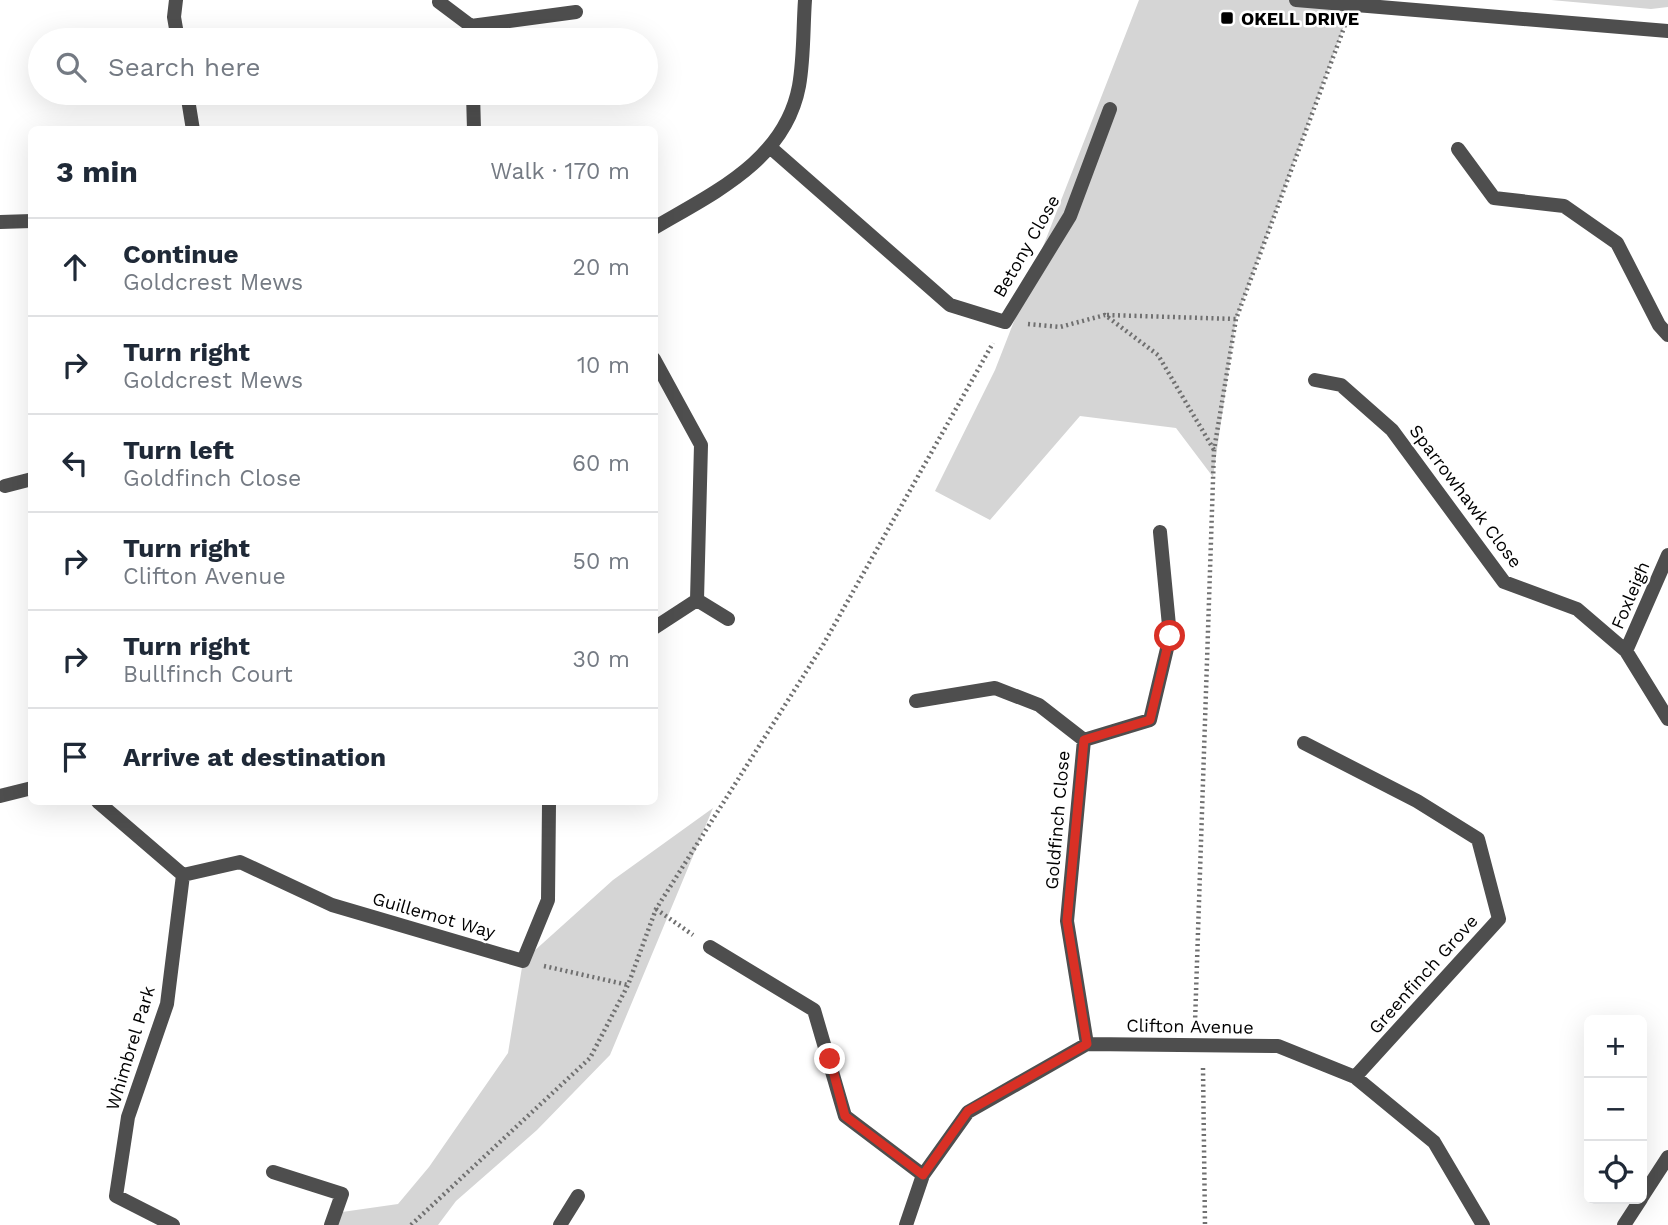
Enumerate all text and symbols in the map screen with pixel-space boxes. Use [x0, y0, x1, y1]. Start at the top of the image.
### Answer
place label: OKELL DRIVE [1241, 8, 1359, 29]
marker: OKELL DRIVE [1219, 10, 1235, 26]
search box [28, 28, 658, 105]
icon: search [52, 48, 90, 86]
text: Search here [108, 52, 260, 82]
text: 3 min [56, 154, 138, 189]
text: Walk · 170 m [490, 158, 630, 185]
street label: Betony Close [988, 191, 1064, 301]
text: Continue [123, 239, 239, 269]
icon: ahead [56, 248, 94, 286]
text: 20 m [573, 254, 630, 281]
text: Goldcrest Mews [123, 269, 303, 296]
text: Turn right [123, 337, 250, 367]
icon: right [56, 346, 94, 384]
text: 10 m [577, 352, 630, 379]
text: Goldcrest Mews [123, 367, 303, 394]
street label: Sparrowhawk Close [1405, 420, 1527, 572]
text: Turn left [123, 435, 234, 465]
icon: left [56, 444, 94, 482]
text: 60 m [572, 450, 630, 477]
text: Goldfinch Close [123, 465, 301, 492]
text: Turn right [123, 533, 250, 563]
icon: right [56, 542, 94, 580]
text: 50 m [573, 548, 630, 575]
street label: Foxleigh [1606, 558, 1654, 632]
text: Clifton Avenue [123, 563, 286, 590]
route start [1154, 620, 1185, 651]
text: Turn right [123, 631, 250, 661]
icon: right [56, 640, 94, 678]
text: 30 m [573, 646, 630, 673]
text: Bullfinch Court [123, 661, 293, 688]
icon: arrive [56, 738, 94, 776]
text: Arrive at destination [123, 742, 386, 772]
street label: Goldfinch Close [1040, 750, 1074, 890]
street label: Guillemot Way [370, 887, 499, 943]
street label: Greenfinch Grove [1364, 910, 1482, 1038]
street label: Whimbrel Park [101, 983, 159, 1113]
street label: Clifton Avenue [1126, 1014, 1254, 1038]
map controls [1584, 1015, 1647, 1204]
button: + [1584, 1015, 1647, 1078]
route end [814, 1043, 845, 1074]
button: − [1584, 1078, 1647, 1141]
button: locate [1584, 1141, 1647, 1204]

